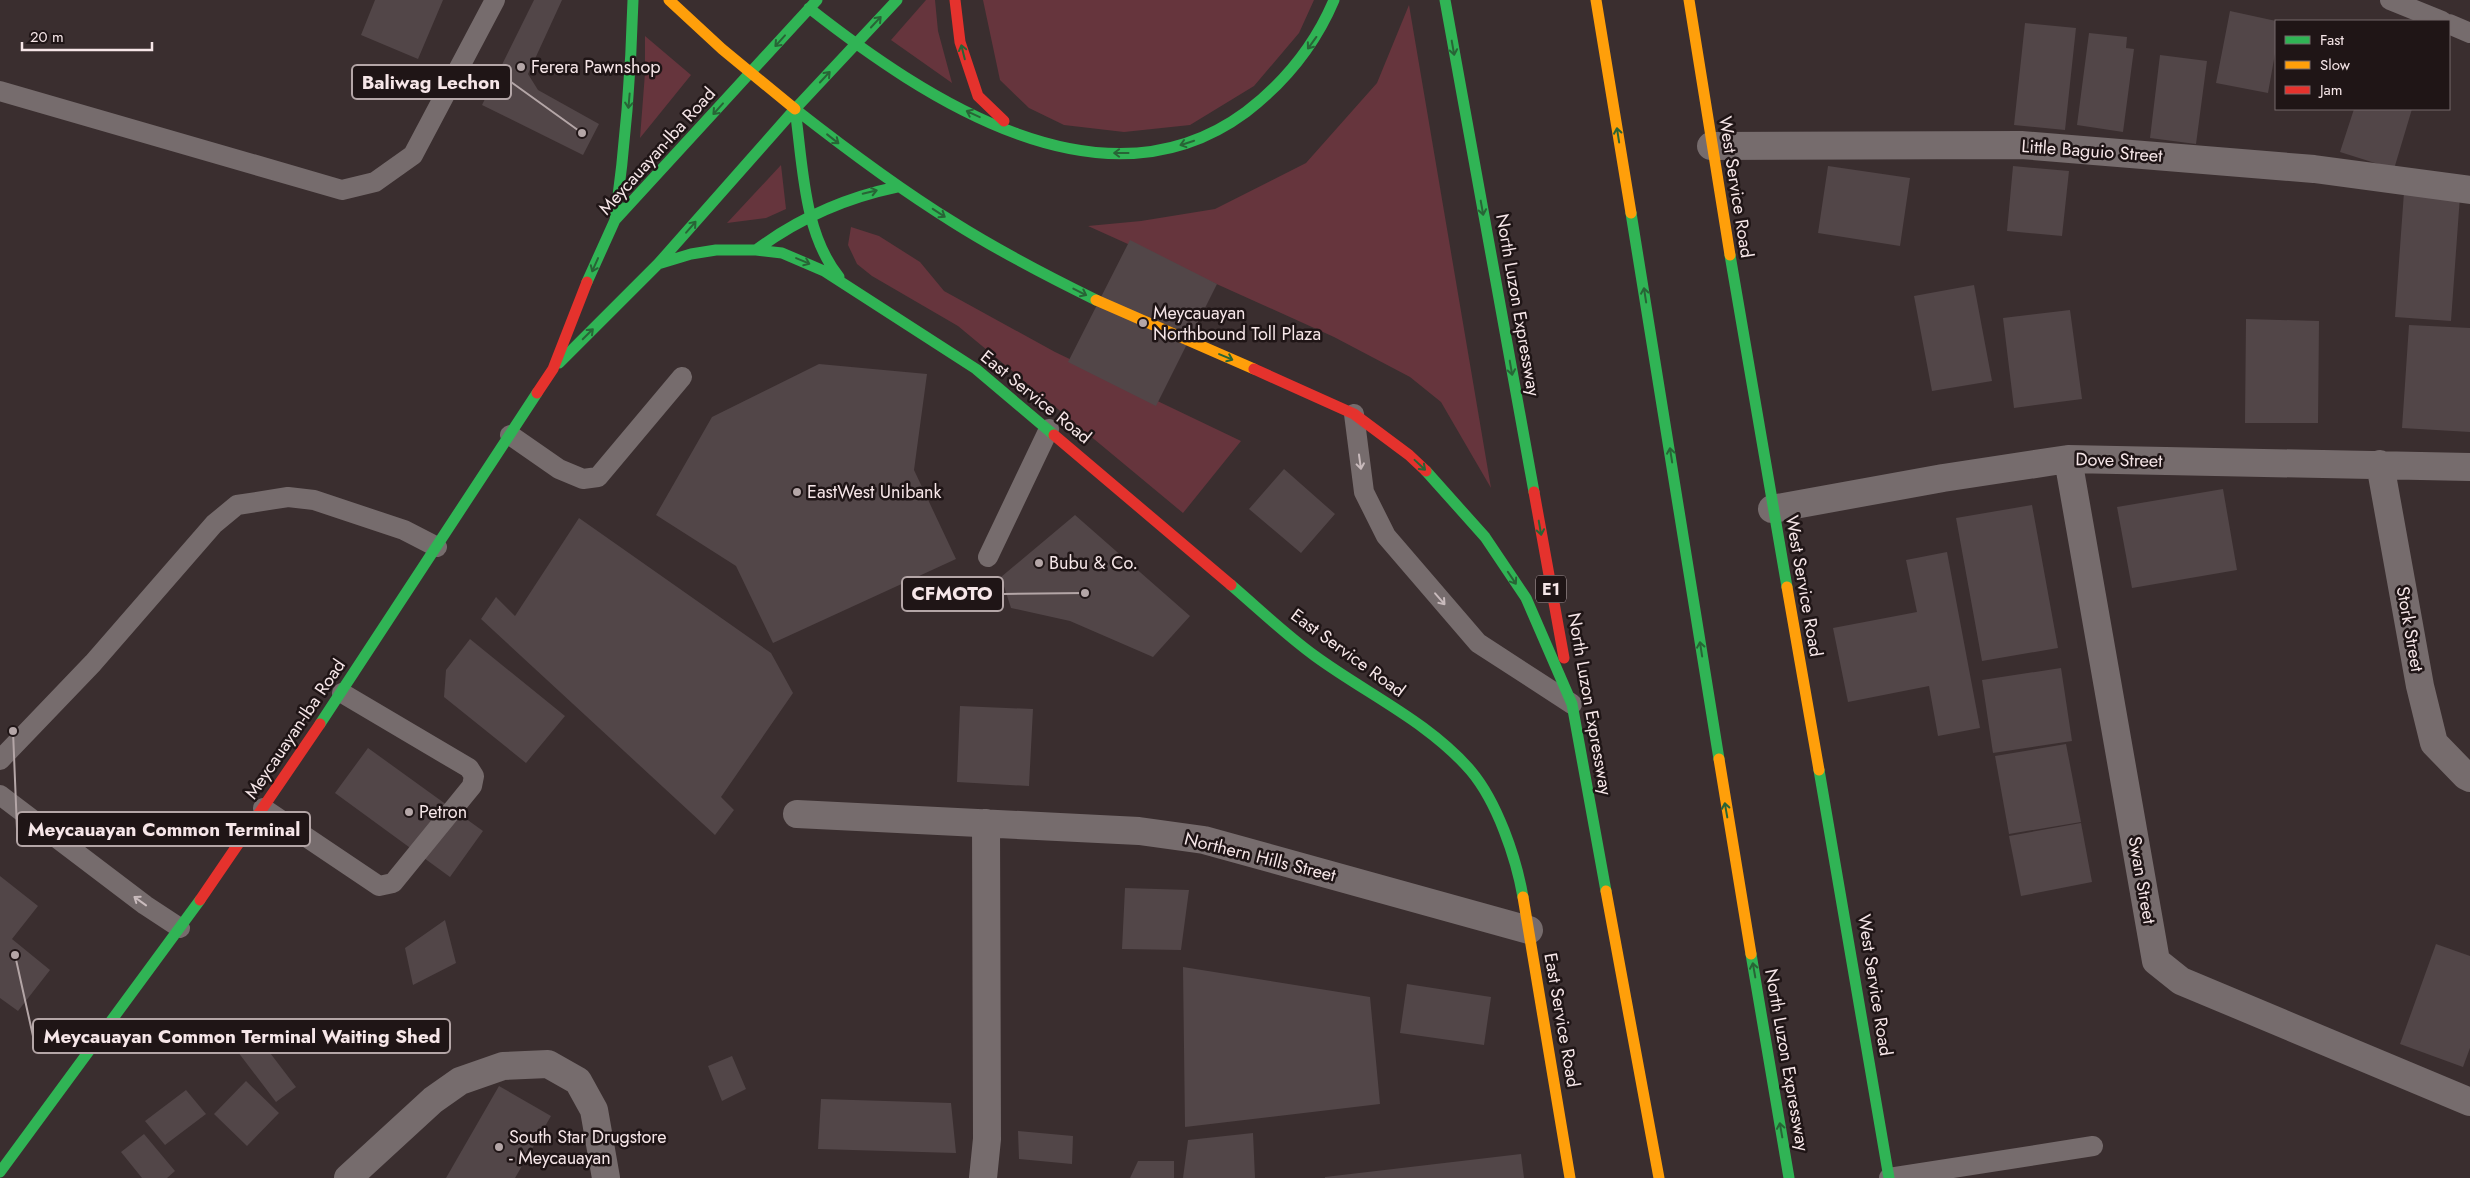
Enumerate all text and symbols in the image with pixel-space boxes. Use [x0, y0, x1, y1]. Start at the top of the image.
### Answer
one-way arrow [870, 16, 882, 29]
scale bar [22, 20, 152, 52]
legend [2275, 20, 2450, 110]
text: 20 m [30, 26, 64, 48]
text: Fast [2320, 29, 2344, 51]
one-way arrow [774, 34, 786, 47]
one-way arrow [1307, 36, 1317, 50]
one-way arrow [1449, 40, 1459, 56]
one-way arrow [958, 45, 967, 61]
place label: Ferera Pawnshop [531, 54, 661, 80]
text: Slow [2320, 54, 2351, 76]
marker: Ferera Pawnshop [515, 61, 527, 73]
callout: Baliwag Lechon [352, 65, 511, 99]
text: Baliwag Lechon [362, 69, 500, 96]
one-way arrow [819, 71, 830, 84]
text: Jam [2318, 79, 2343, 101]
street label: Meycauayan-Iba Road [593, 81, 721, 221]
one-way arrow [624, 93, 633, 109]
one-way arrow [712, 103, 724, 116]
one-way arrow [966, 108, 981, 118]
street label: West Service Road [1712, 114, 1760, 260]
one-way arrow [1613, 127, 1623, 143]
street label: Little Baguio Street [2021, 133, 2164, 169]
one-way arrow [826, 134, 839, 145]
one-way arrow [1180, 139, 1195, 148]
one-way arrow [1113, 148, 1130, 158]
one-way arrow [861, 187, 877, 196]
one-way arrow [1478, 199, 1488, 215]
one-way arrow [931, 208, 945, 218]
street label: North Luzon Expressway [1489, 212, 1547, 398]
one-way arrow [685, 221, 696, 234]
one-way arrow [795, 256, 810, 266]
one-way arrow [589, 257, 599, 272]
one-way arrow [1073, 287, 1088, 297]
one-way arrow [1639, 287, 1649, 303]
place label: Meycauayan Northbound Toll Plaza [1153, 300, 1321, 347]
marker: Meycauayan Northbound Toll Plaza [1137, 317, 1149, 329]
one-way arrow [581, 329, 593, 341]
street label: East Service Road [975, 344, 1097, 450]
one-way arrow [1218, 353, 1233, 363]
one-way arrow [1507, 359, 1517, 375]
street label: Dove Street [2075, 446, 2163, 474]
one-way arrow [1666, 448, 1676, 464]
one-way arrow [1355, 454, 1365, 470]
one-way arrow [1414, 459, 1426, 471]
place label: EastWest Unibank [807, 479, 942, 505]
marker: EastWest Unibank [791, 486, 803, 498]
street label: West Service Road [1779, 513, 1829, 659]
one-way arrow [1536, 519, 1546, 535]
place label: Bubu & Co. [1049, 550, 1138, 576]
marker: Bubu & Co. [1033, 557, 1045, 569]
one-way arrow [1507, 570, 1517, 584]
road number: E1 [1536, 576, 1566, 602]
callout: CFMOTO [902, 577, 1003, 611]
text: CFMOTO [911, 580, 993, 607]
street label: Stork Street [2390, 584, 2430, 674]
one-way arrow [1435, 593, 1446, 606]
street label: East Service Road [1285, 602, 1411, 704]
street label: North Luzon Expressway [1561, 611, 1619, 797]
one-way arrow [1696, 641, 1706, 657]
street label: Meycauayan-Iba Road [238, 654, 352, 804]
place label: Petron [419, 799, 467, 825]
one-way arrow [1721, 802, 1731, 818]
marker: Petron [403, 806, 415, 818]
callout: Meycauayan Common Terminal [17, 812, 310, 846]
text: Meycauayan Common Terminal [28, 816, 300, 843]
street label: Northern Hills Street [1181, 826, 1339, 889]
street label: Swan Street [2122, 834, 2163, 927]
one-way arrow [133, 896, 147, 906]
street label: West Service Road [1851, 912, 1899, 1058]
street label: East Service Road [1537, 951, 1587, 1089]
one-way arrow [1748, 962, 1758, 978]
street label: North Luzon Expressway [1758, 967, 1816, 1153]
callout: Meycauayan Common Terminal Waiting Shed [33, 1019, 450, 1053]
text: Meycauayan Common Terminal Waiting Shed [43, 1023, 441, 1050]
one-way arrow [1775, 1122, 1785, 1138]
place label: South Star Drugstore - Meycauayan [509, 1124, 666, 1171]
marker: South Star Drugstore - Meycauayan [493, 1141, 505, 1153]

